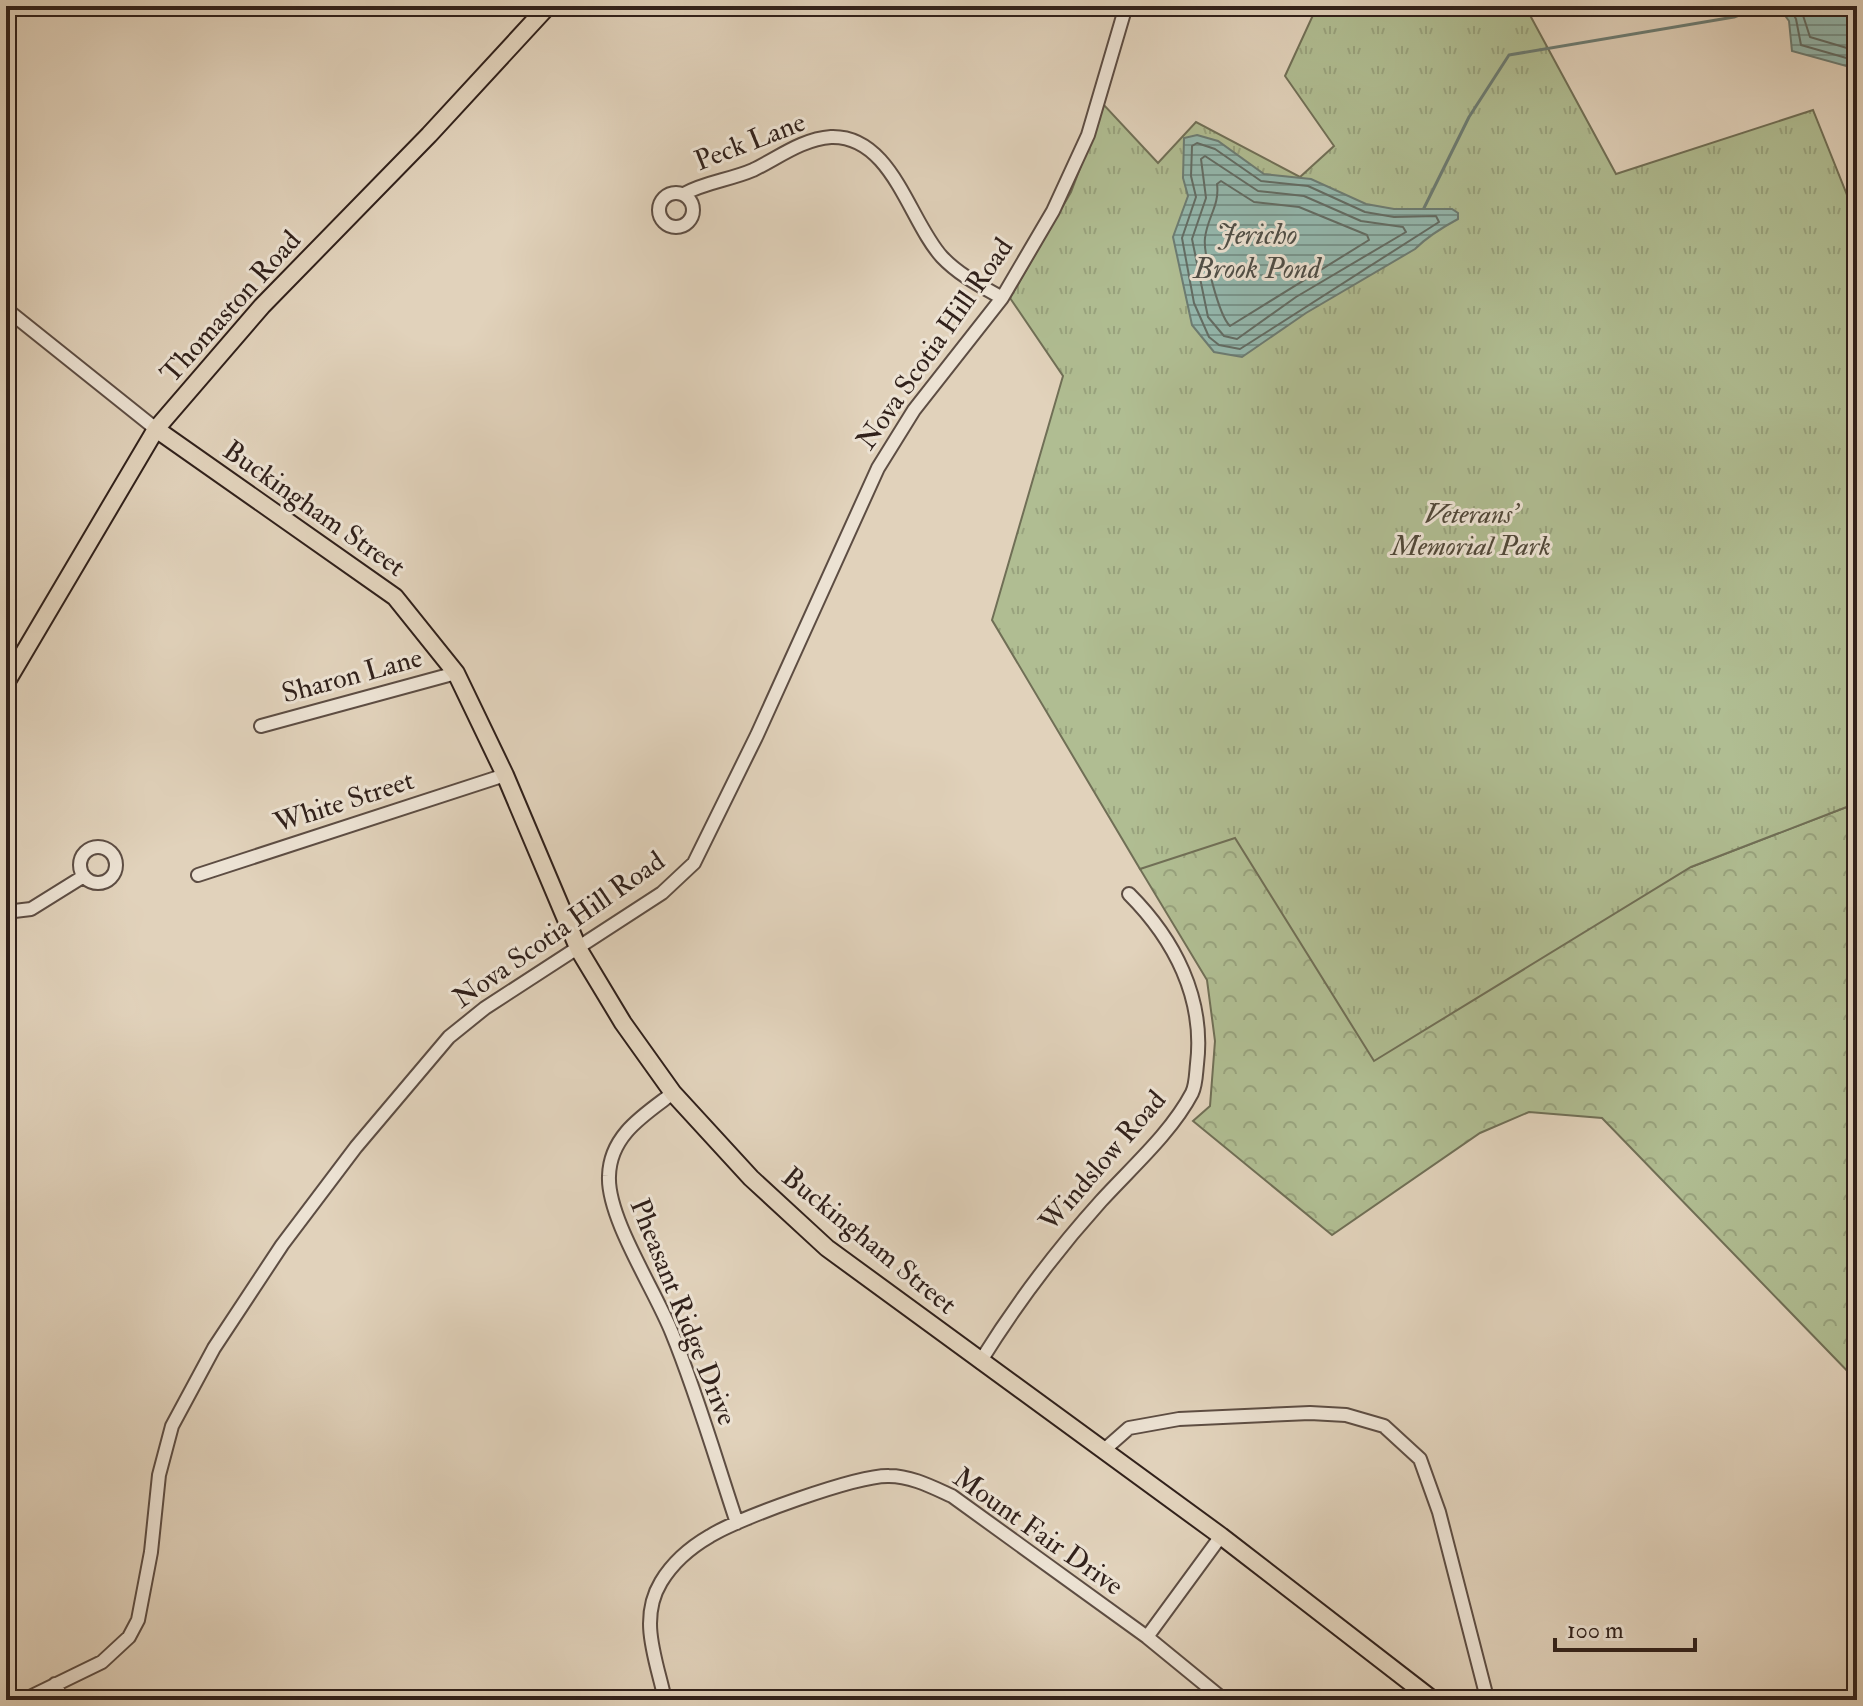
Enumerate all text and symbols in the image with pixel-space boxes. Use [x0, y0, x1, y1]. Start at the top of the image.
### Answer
street label: Peck Lane [690, 105, 811, 179]
water label: Jericho Brook Pond [1191, 216, 1323, 287]
street label: Thomaston Road [153, 223, 309, 390]
street label: Nova Scotia Hill Road [849, 231, 1021, 457]
street label: Buckingham Street [216, 433, 412, 585]
park label: Veterans' Memorial Park [1389, 497, 1551, 564]
street label: Sharon Lane [278, 640, 426, 712]
street label: White Street [269, 763, 418, 841]
street label: Nova Scotia Hill Road [446, 844, 672, 1016]
street label: Windslow Road [1032, 1083, 1174, 1240]
street label: Buckingham Street [775, 1160, 963, 1322]
street label: Pheasant Ridge Drive [622, 1194, 745, 1431]
street label: Mount Fair Drive [946, 1460, 1130, 1604]
scale bar [1555, 1602, 1695, 1652]
text: 100 m [1567, 1615, 1624, 1646]

